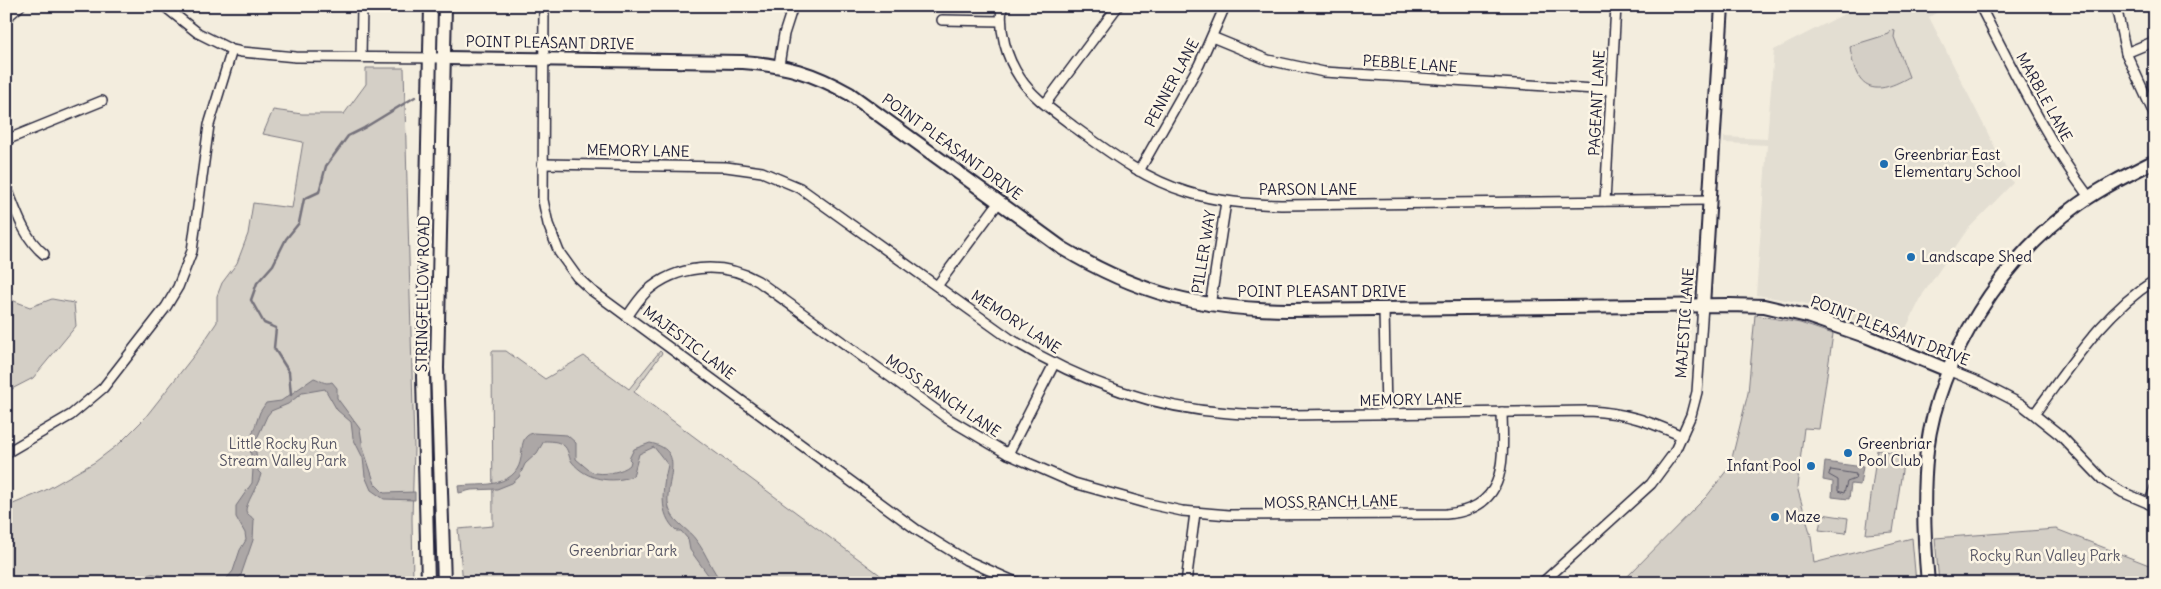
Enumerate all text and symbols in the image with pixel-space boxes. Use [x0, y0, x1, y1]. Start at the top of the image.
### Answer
street label: POINT PLEASANT DRIVE [465, 32, 635, 53]
street label: PENNER LANE [1140, 35, 1203, 130]
street label: PAGEANT LANE [1584, 49, 1609, 157]
street label: MARBLE LANE [2012, 49, 2077, 145]
street label: PEBBLE LANE [1362, 51, 1458, 76]
street label: POINT PLEASANT DRIVE [878, 89, 1026, 204]
street label: MEMORY LANE [586, 140, 690, 161]
place label: Greenbriar East Elementary School [1894, 145, 2021, 181]
marker: Greenbriar East Elementary School [1878, 158, 1890, 170]
street label: PARSON LANE [1259, 180, 1357, 199]
street label: PILLER WAY [1188, 208, 1220, 295]
street label: STRINGFELLOW ROAD [412, 216, 433, 372]
place label: Landscape Shed [1921, 247, 2032, 266]
marker: Landscape Shed [1905, 251, 1917, 263]
street label: MAJESTIC LANE [1671, 267, 1698, 379]
street label: POINT PLEASANT DRIVE [1238, 282, 1407, 301]
street label: MEMORY LANE [968, 286, 1065, 358]
street label: POINT PLEASANT DRIVE [1808, 291, 1973, 370]
street label: MAJESTIC LANE [639, 302, 739, 384]
street label: MOSS RANCH LANE [882, 350, 1005, 441]
street label: MEMORY LANE [1359, 389, 1463, 410]
park label: Little Rocky Run Stream Valley Park [219, 434, 347, 470]
place label: Greenbriar Pool Club [1858, 434, 1932, 470]
marker: Greenbriar Pool Club [1842, 447, 1854, 459]
place label: Infant Pool [1727, 456, 1801, 475]
marker: Infant Pool [1805, 460, 1817, 472]
street label: MOSS RANCH LANE [1264, 491, 1399, 512]
place label: Maze [1785, 507, 1821, 526]
marker: Maze [1769, 511, 1781, 523]
park label: Greenbriar Park [569, 541, 678, 560]
park label: Rocky Run Valley Park [1970, 546, 2121, 565]

